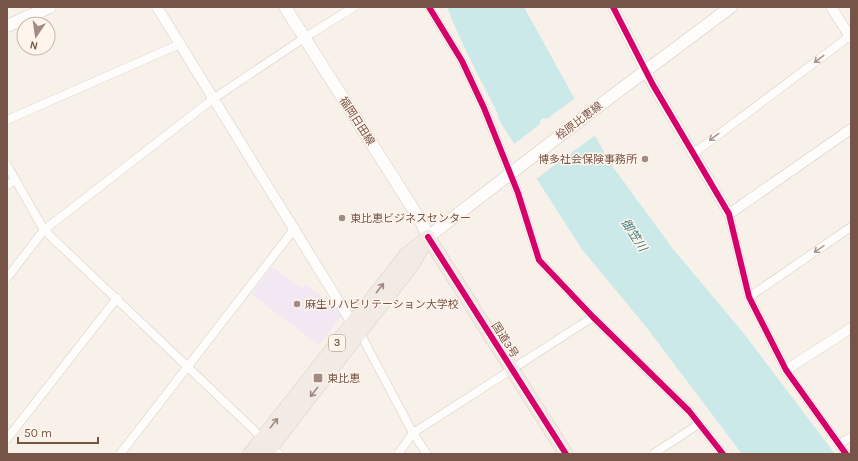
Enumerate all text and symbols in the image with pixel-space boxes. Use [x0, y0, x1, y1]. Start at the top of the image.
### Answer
north arrow [16, 16, 56, 56]
text: N [29, 38, 39, 52]
one-way arrow [813, 55, 824, 64]
street label: 福岡日田線 [337, 94, 377, 148]
street label: 桧原比恵線 [553, 99, 605, 143]
one-way arrow [709, 133, 720, 141]
place label: 博多社会保険事務所 [538, 153, 638, 166]
marker: 博多社会保険事務所 [640, 154, 650, 164]
place label: 東比恵ビジネスセンター [350, 212, 471, 225]
marker: 東比恵ビジネスセンター [337, 213, 347, 223]
water label: 御笠川 [618, 216, 651, 256]
one-way arrow [814, 245, 825, 253]
one-way arrow [376, 282, 384, 293]
place label: 麻生リハビリテーション大学校 [305, 298, 459, 311]
marker: 麻生リハビリテーション大学校 [292, 299, 302, 309]
street label: 国道3号 [489, 320, 521, 360]
road number: 3 [329, 335, 345, 351]
marker: 東比恵 [312, 372, 324, 384]
place label: 東比恵 [327, 372, 360, 385]
one-way arrow [310, 387, 318, 398]
one-way arrow [270, 418, 279, 429]
scale bar [18, 419, 98, 445]
text: 50 m [24, 426, 52, 440]

